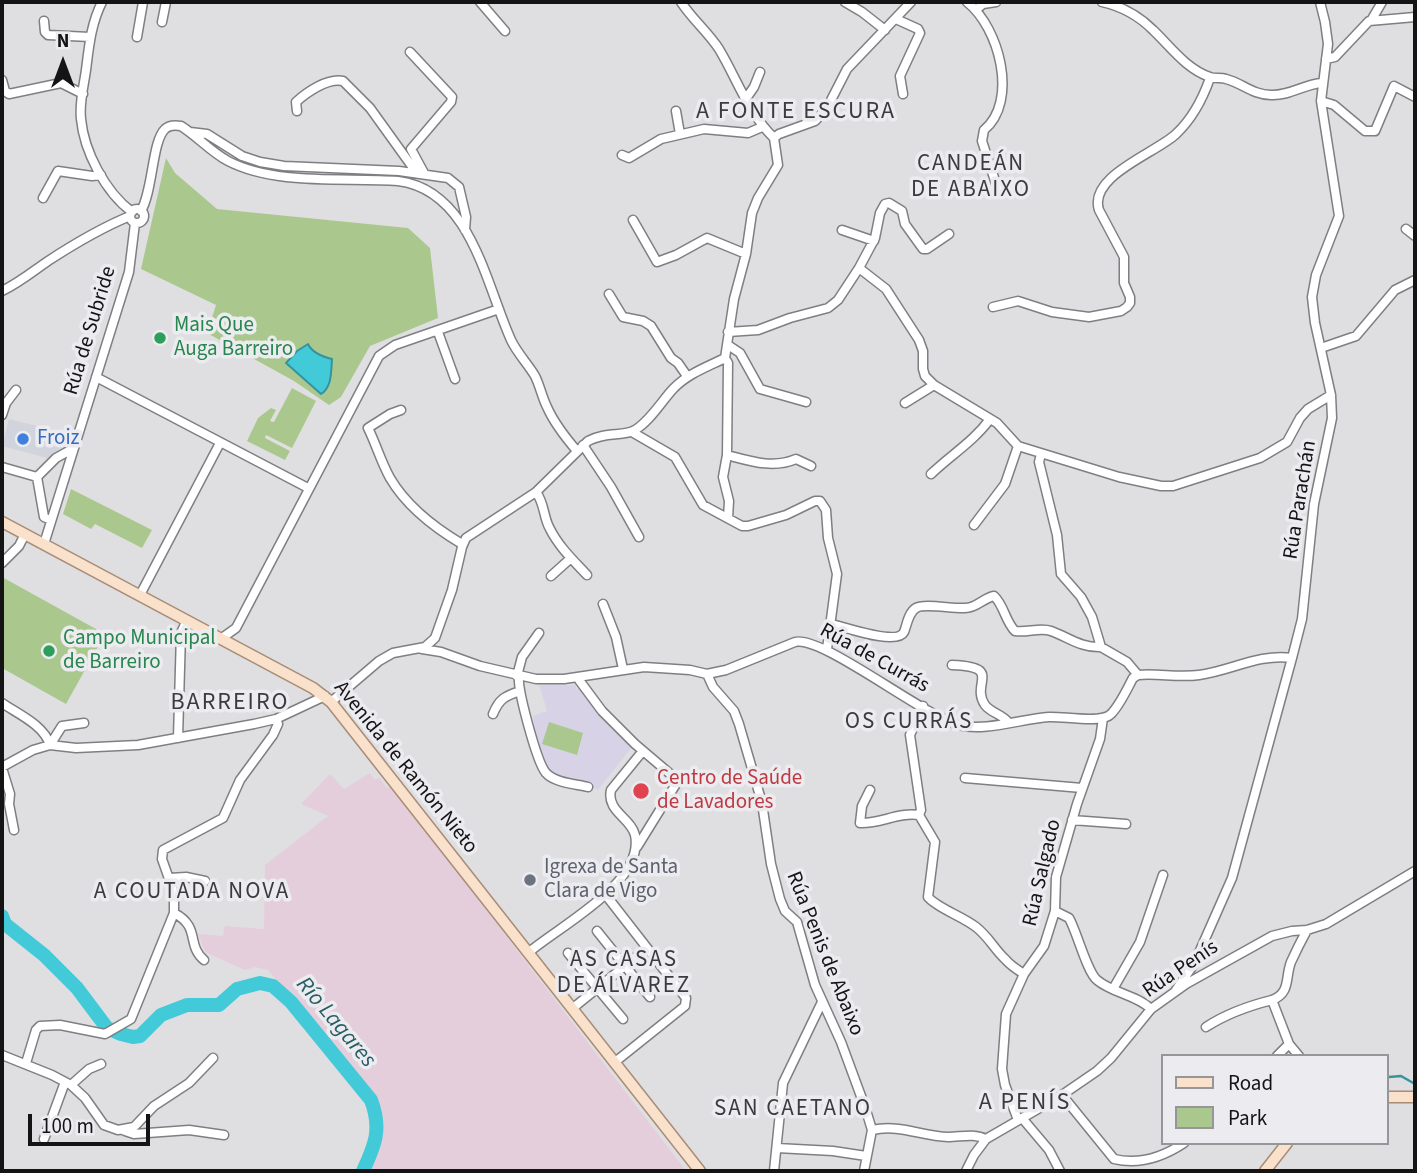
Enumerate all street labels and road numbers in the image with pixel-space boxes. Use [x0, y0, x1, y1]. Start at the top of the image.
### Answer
street label: Rúa de Subride [59, 264, 123, 398]
street label: Rúa Parachán [1279, 439, 1323, 561]
street label: Rúa de Currás [815, 619, 933, 699]
street label: Avenida de Ramón Nieto [328, 677, 482, 859]
street label: Rúa Salgado [1018, 817, 1068, 929]
street label: Rúa Penis de Abaixo [780, 868, 868, 1040]
street label: Rúa Penís [1139, 936, 1223, 1004]

